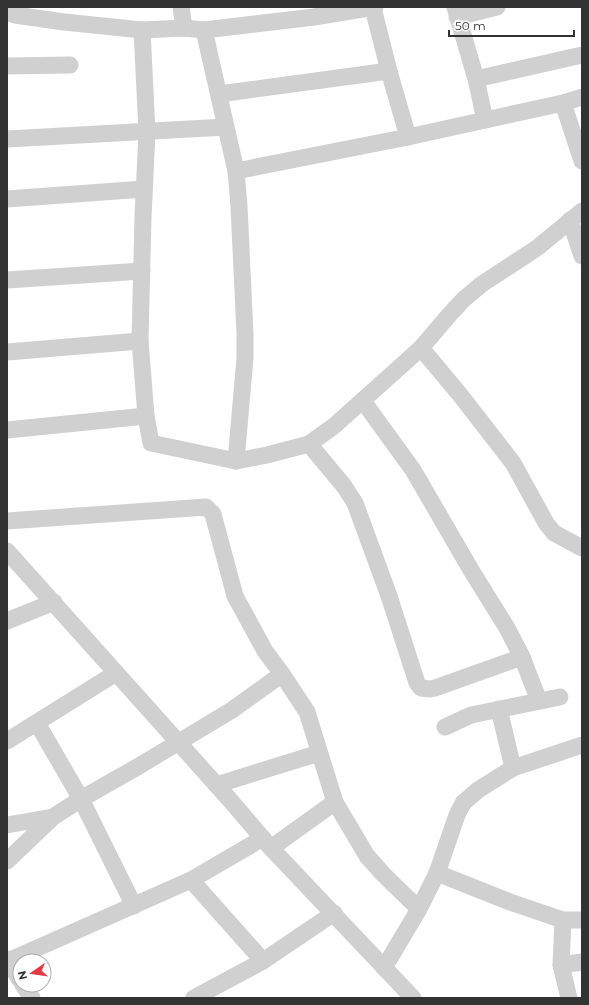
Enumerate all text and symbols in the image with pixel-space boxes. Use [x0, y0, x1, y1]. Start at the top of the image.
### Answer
scale bar [449, 12, 574, 38]
text: 50 m [455, 18, 486, 33]
north arrow [12, 953, 52, 993]
text: N [14, 969, 30, 981]

